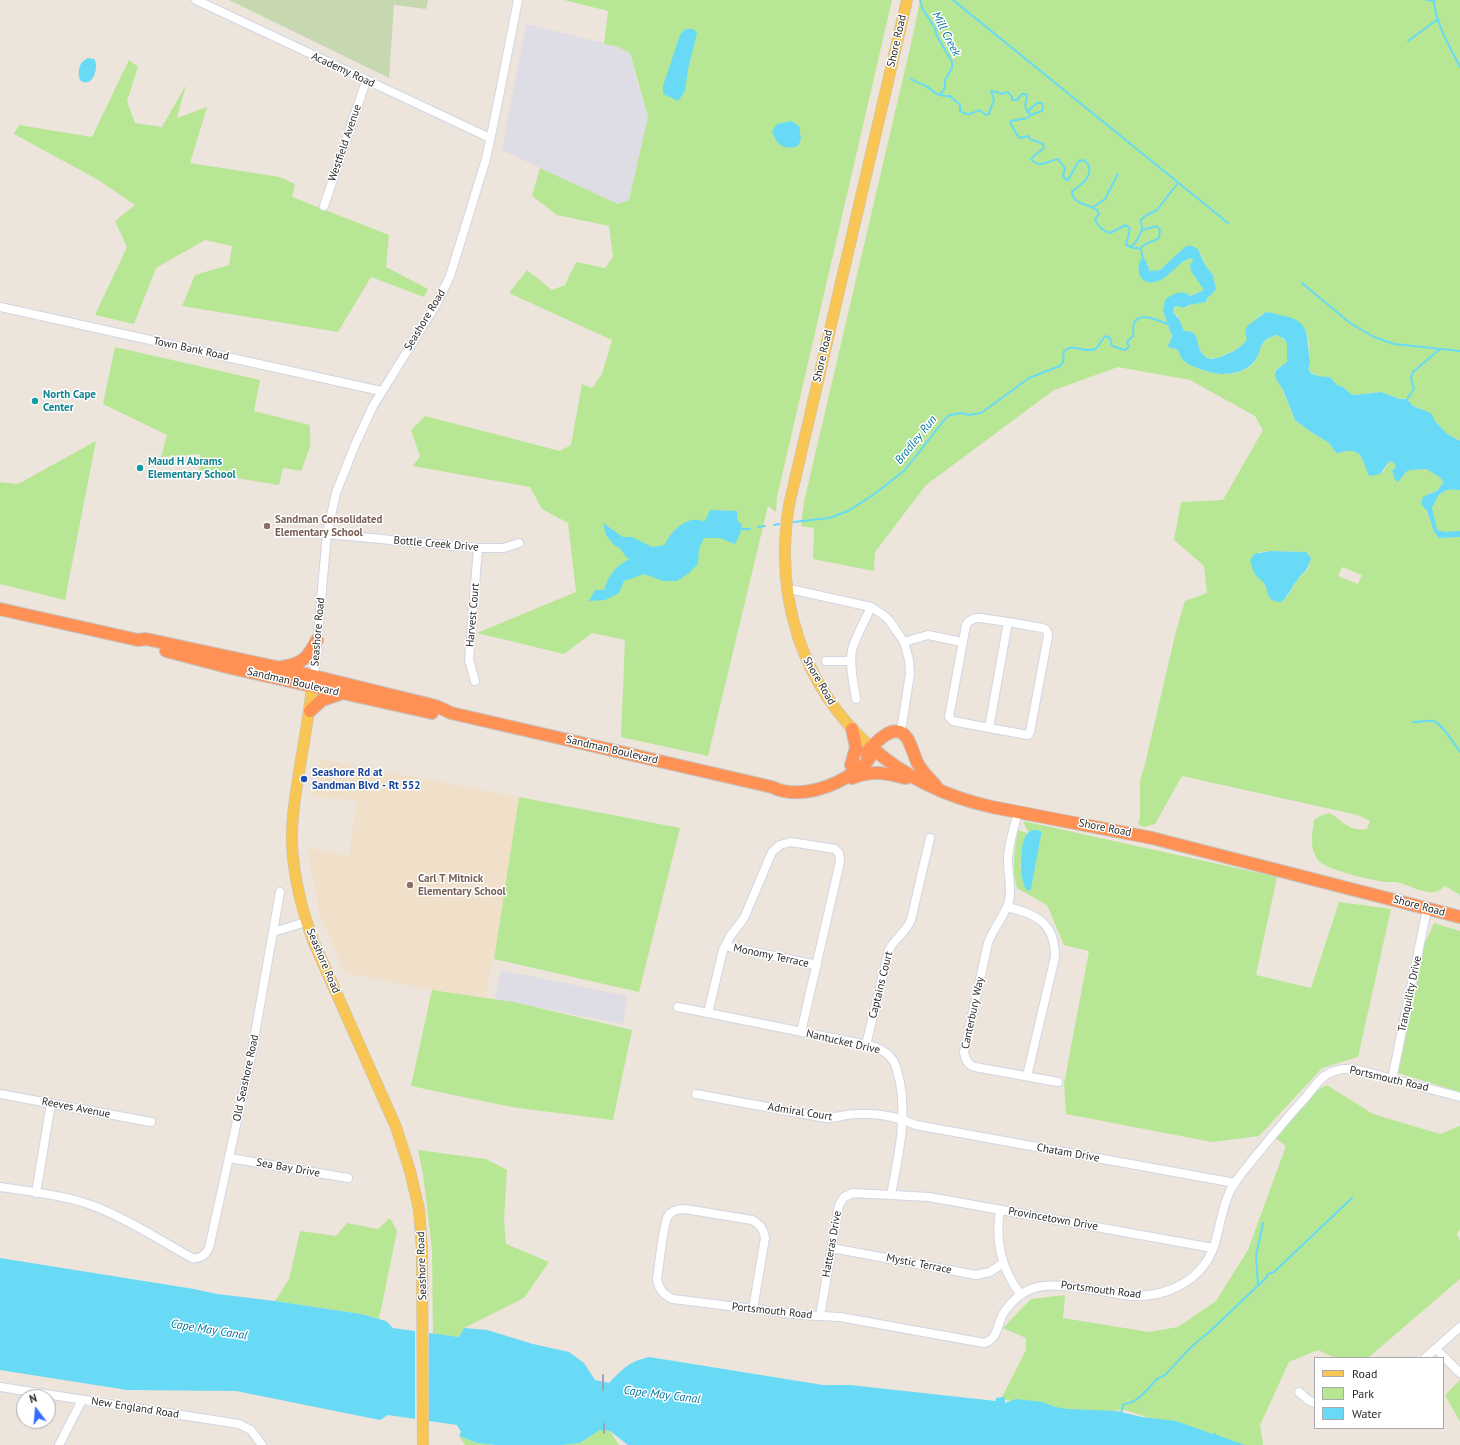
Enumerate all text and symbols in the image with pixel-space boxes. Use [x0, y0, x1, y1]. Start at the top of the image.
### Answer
water label: Mill Creek [929, 9, 963, 59]
street label: Shore Road [885, 14, 909, 68]
street label: Academy Road [309, 50, 377, 90]
street label: Westfield Avenue [326, 103, 364, 183]
street label: Seashore Road [402, 287, 448, 353]
street label: Shore Road [811, 329, 835, 383]
street label: Town Bank Road [152, 335, 230, 363]
place label: North Cape Center [43, 388, 96, 414]
marker: North Cape Center [30, 396, 40, 406]
water label: Bradley Run [892, 413, 940, 467]
place label: Maud H Abrams Elementary School [148, 455, 236, 481]
marker: Maud H Abrams Elementary School [135, 463, 145, 473]
place label: Sandman Consolidated Elementary School [275, 513, 382, 539]
marker: Sandman Consolidated Elementary School [262, 521, 272, 531]
street label: Bottle Creek Drive [393, 534, 479, 554]
street label: Harvest Court [464, 582, 482, 648]
street label: Seashore Road [308, 597, 328, 667]
street label: Shore Road [800, 655, 838, 707]
street label: Sandman Boulevard [246, 665, 340, 699]
street label: Sandman Boulevard [565, 733, 659, 767]
place label: Seashore Rd at Sandman Blvd - Rt 552 [312, 766, 420, 792]
marker: Seashore Rd at Sandman Blvd - Rt 552 [299, 774, 309, 784]
street label: Shore Road [1078, 816, 1132, 840]
place label: Carl T Mitnick Elementary School [418, 872, 506, 898]
marker: Carl T Mitnick Elementary School [405, 880, 415, 890]
street label: Shore Road [1392, 893, 1446, 919]
street label: Seashore Road [303, 927, 343, 995]
street label: Monomy Terrace [732, 942, 810, 970]
street label: Captains Court [866, 950, 896, 1020]
street label: Tranquility Drive [1395, 955, 1425, 1033]
street label: Canterbury Way [959, 976, 987, 1050]
street label: Nantucket Drive [805, 1027, 881, 1057]
street label: Old Seashore Road [230, 1033, 262, 1123]
street label: Portsmouth Road [1348, 1063, 1430, 1095]
street label: Reeves Avenue [41, 1095, 111, 1121]
street label: Admiral Court [767, 1100, 833, 1124]
street label: Chatam Drive [1036, 1141, 1100, 1165]
street label: Sea Bay Drive [255, 1156, 321, 1180]
street label: Provincetown Drive [1007, 1205, 1099, 1233]
street label: Hatteras Drive [820, 1210, 844, 1278]
street label: Seashore Road [414, 1231, 430, 1301]
street label: Mystic Terrace [885, 1251, 953, 1277]
street label: Portsmouth Road [1060, 1279, 1142, 1301]
street label: Portsmouth Road [731, 1300, 813, 1322]
water label: Cape May Canal [170, 1317, 248, 1343]
legend [1314, 1357, 1444, 1429]
text: Road [1352, 1366, 1377, 1381]
water label: Cape May Canal [623, 1383, 701, 1407]
text: Park [1352, 1386, 1374, 1401]
north arrow [16, 1389, 56, 1429]
text: N [28, 1391, 38, 1406]
street label: New England Road [90, 1395, 180, 1421]
text: Water [1352, 1406, 1382, 1421]

